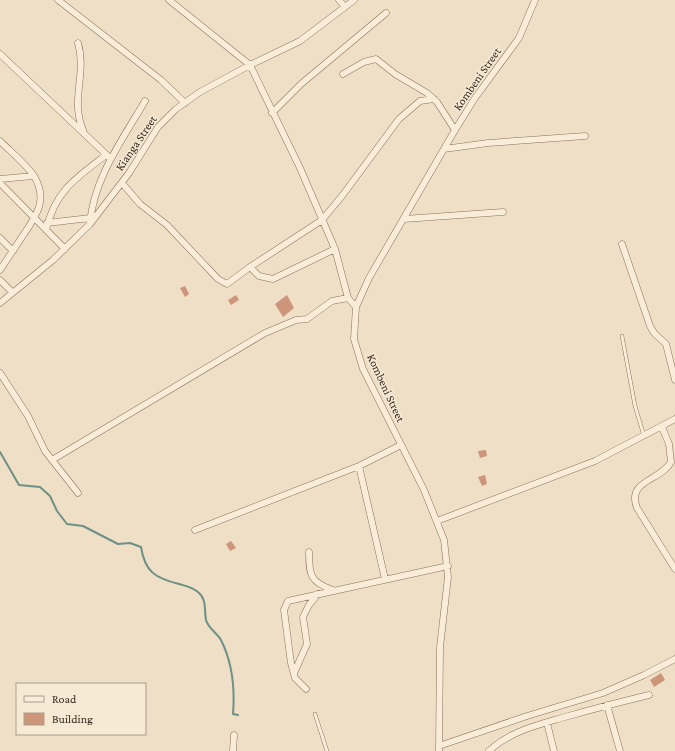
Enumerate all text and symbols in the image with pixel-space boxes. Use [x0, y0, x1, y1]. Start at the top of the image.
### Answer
street label: Kombeni Street [450, 44, 504, 113]
street label: Kianga Street [112, 112, 160, 173]
street label: Kombeni Street [364, 352, 408, 425]
legend [16, 683, 146, 735]
text: Road [52, 692, 77, 706]
text: Building [52, 712, 93, 726]

